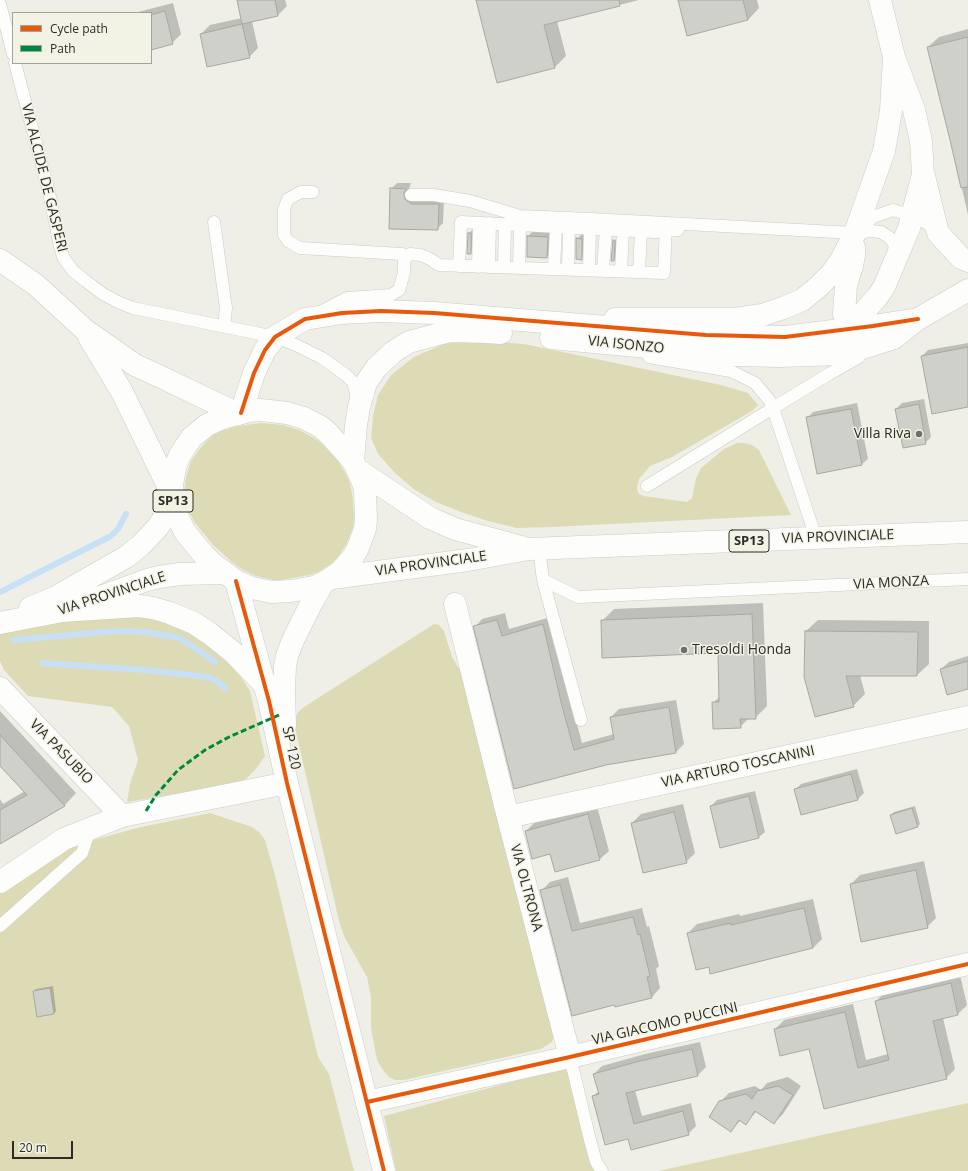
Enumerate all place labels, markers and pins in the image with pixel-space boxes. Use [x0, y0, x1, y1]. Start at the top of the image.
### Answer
place label: Villa Riva [854, 426, 911, 442]
marker: Villa Riva [914, 429, 924, 439]
place label: Tresoldi Honda [692, 642, 791, 658]
marker: Tresoldi Honda [679, 645, 689, 655]

